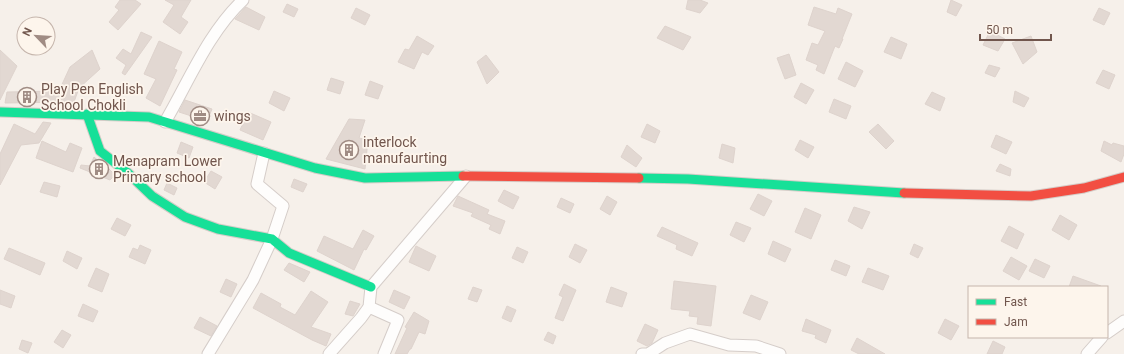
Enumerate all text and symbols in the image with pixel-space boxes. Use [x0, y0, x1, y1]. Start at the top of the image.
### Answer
north arrow [16, 16, 56, 56]
scale bar [980, 16, 1051, 42]
text: 50 m [986, 23, 1013, 37]
text: N [20, 26, 35, 38]
place label: Play Pen English School Chokli [41, 81, 144, 113]
building icon: Play Pen English School Chokli [16, 86, 38, 108]
office icon: wings [189, 105, 211, 127]
place label: wings [214, 108, 251, 124]
place label: interlock manufaurting [363, 134, 447, 166]
building icon: interlock manufaurting [338, 139, 360, 161]
place label: Menapram Lower Primary school [113, 153, 222, 185]
building icon: Menapram Lower Primary school [88, 158, 110, 180]
legend [968, 286, 1108, 338]
text: Fast [1004, 295, 1027, 309]
text: Jam [1004, 315, 1028, 329]

